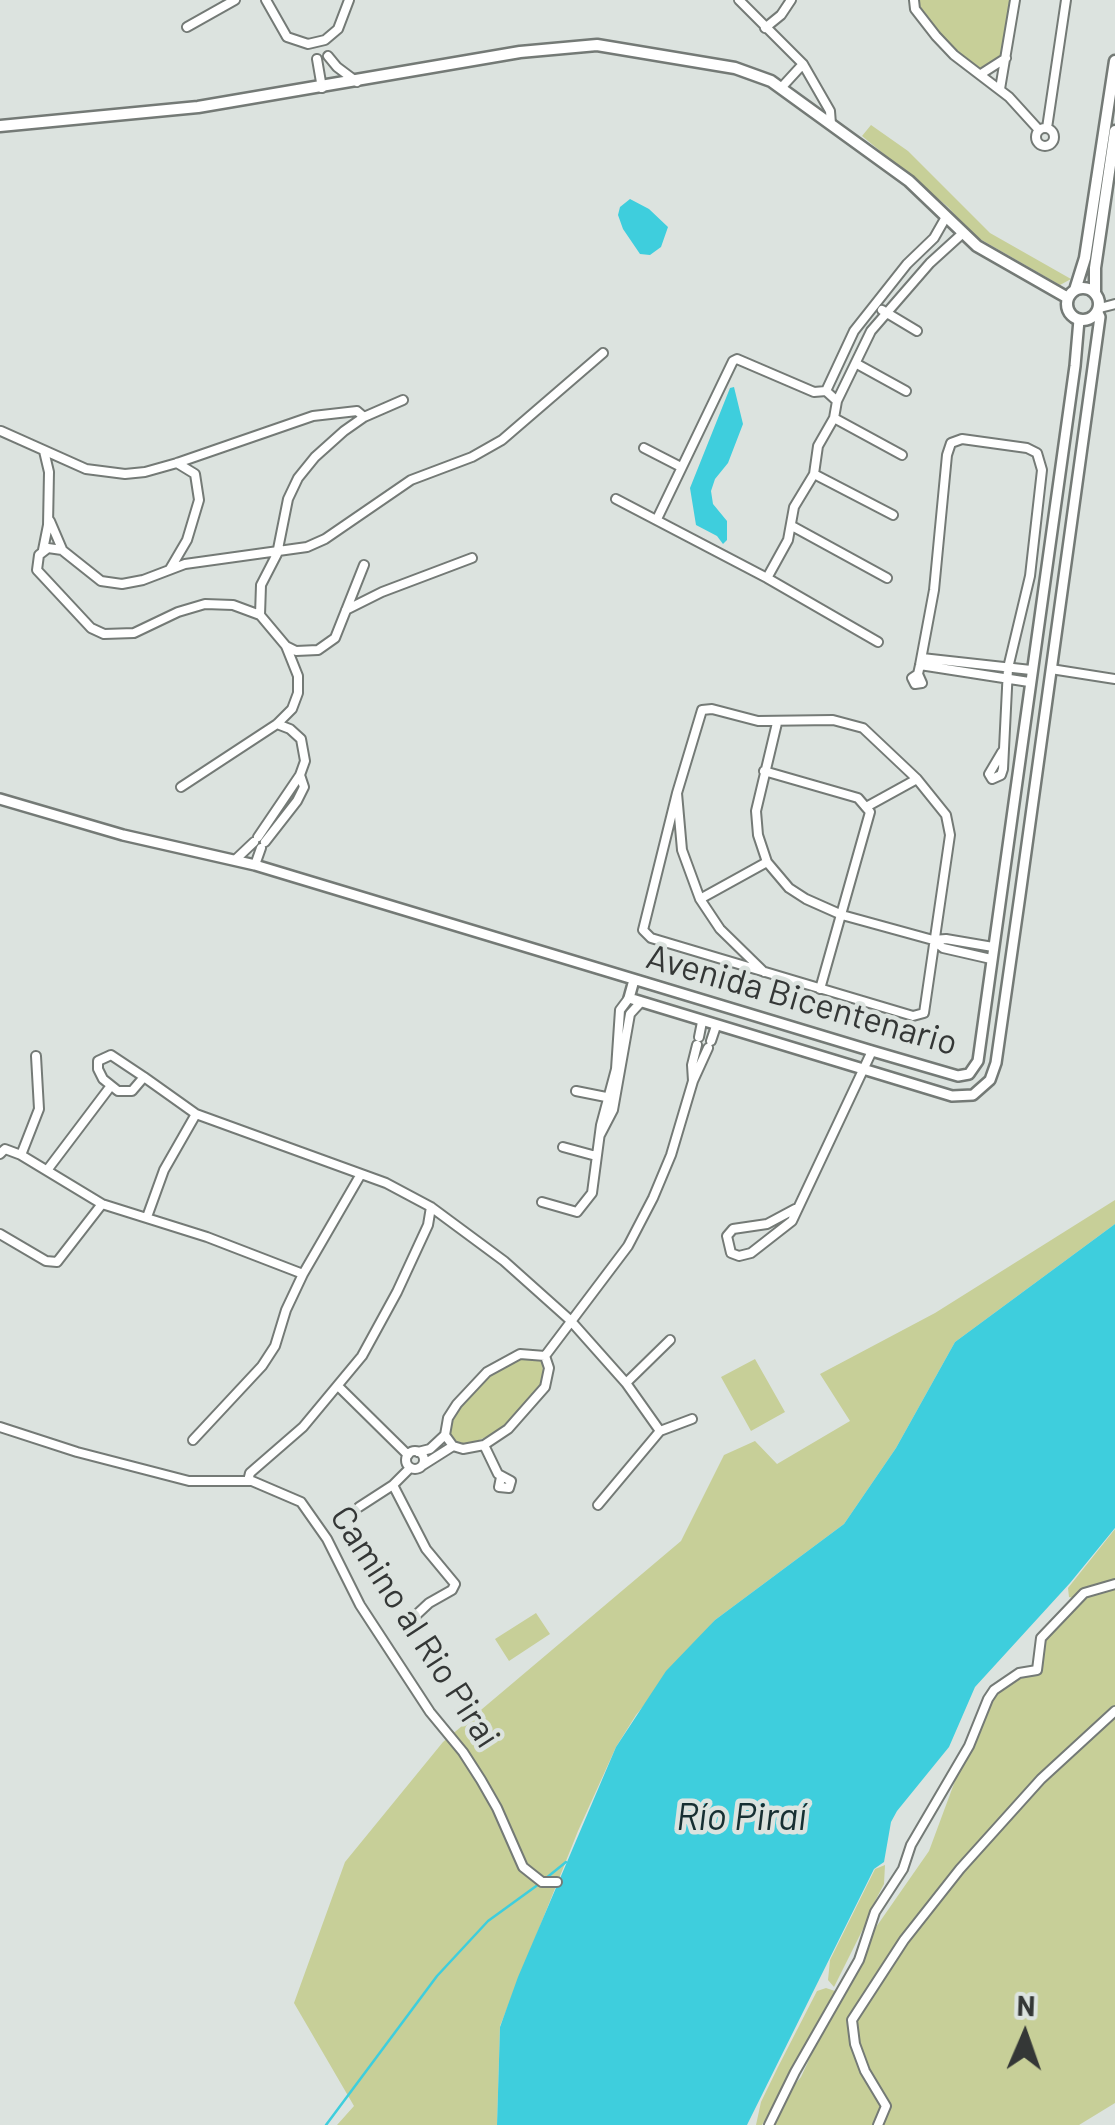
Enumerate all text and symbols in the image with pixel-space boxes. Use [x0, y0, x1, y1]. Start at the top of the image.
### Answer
street label: Avenida Bicentenario [642, 935, 962, 1065]
street label: Camino al Rio Pirai [321, 1498, 509, 1756]
water label: Río Piraí [676, 1794, 806, 1840]
north arrow [975, 1985, 1075, 2085]
text: N [1016, 1988, 1036, 2022]

